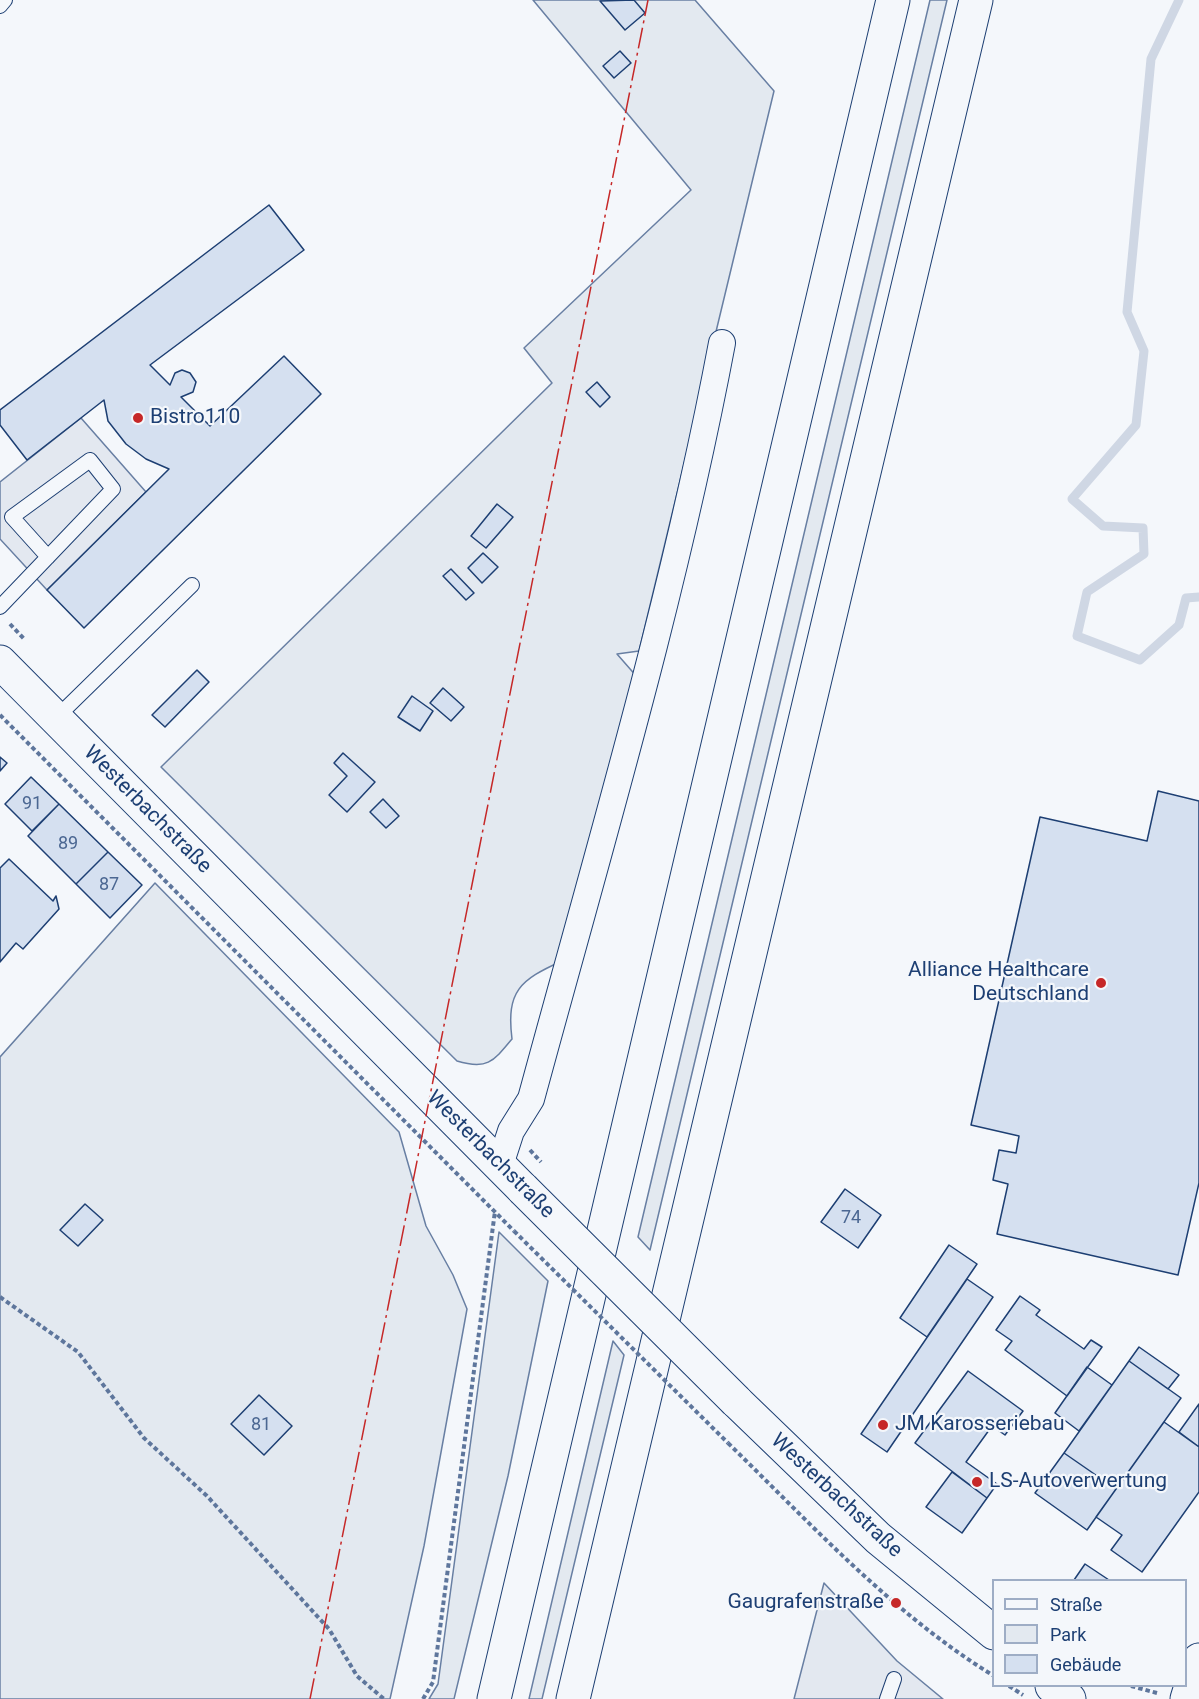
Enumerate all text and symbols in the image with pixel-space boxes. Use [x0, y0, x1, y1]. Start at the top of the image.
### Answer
place label: Bistro110 [150, 405, 240, 431]
marker: Bistro110 [131, 411, 145, 425]
street label: Westerbachstraße [78, 741, 216, 879]
house number: 91 [22, 793, 42, 815]
house number: 89 [58, 833, 78, 855]
house number: 87 [99, 874, 119, 896]
place label: Alliance Healthcare Deutschland [908, 958, 1089, 1008]
marker: Alliance Healthcare Deutschland [1094, 976, 1108, 990]
street label: Westerbachstraße [421, 1086, 559, 1224]
house number: 74 [841, 1207, 861, 1229]
place label: JM Karosseriebau [895, 1412, 1065, 1438]
house number: 81 [251, 1414, 271, 1436]
marker: JM Karosseriebau [876, 1418, 890, 1432]
street label: Westerbachstraße [765, 1429, 907, 1563]
place label: LS-Autoverwertung [989, 1469, 1167, 1495]
marker: LS-Autoverwertung [970, 1475, 984, 1489]
legend [992, 1579, 1187, 1687]
place label: Gaugrafenstraße [728, 1590, 884, 1616]
text: Straße [1050, 1594, 1102, 1615]
marker: Gaugrafenstraße [889, 1596, 903, 1610]
text: Park [1050, 1624, 1086, 1645]
text: Gebäude [1050, 1654, 1121, 1675]

